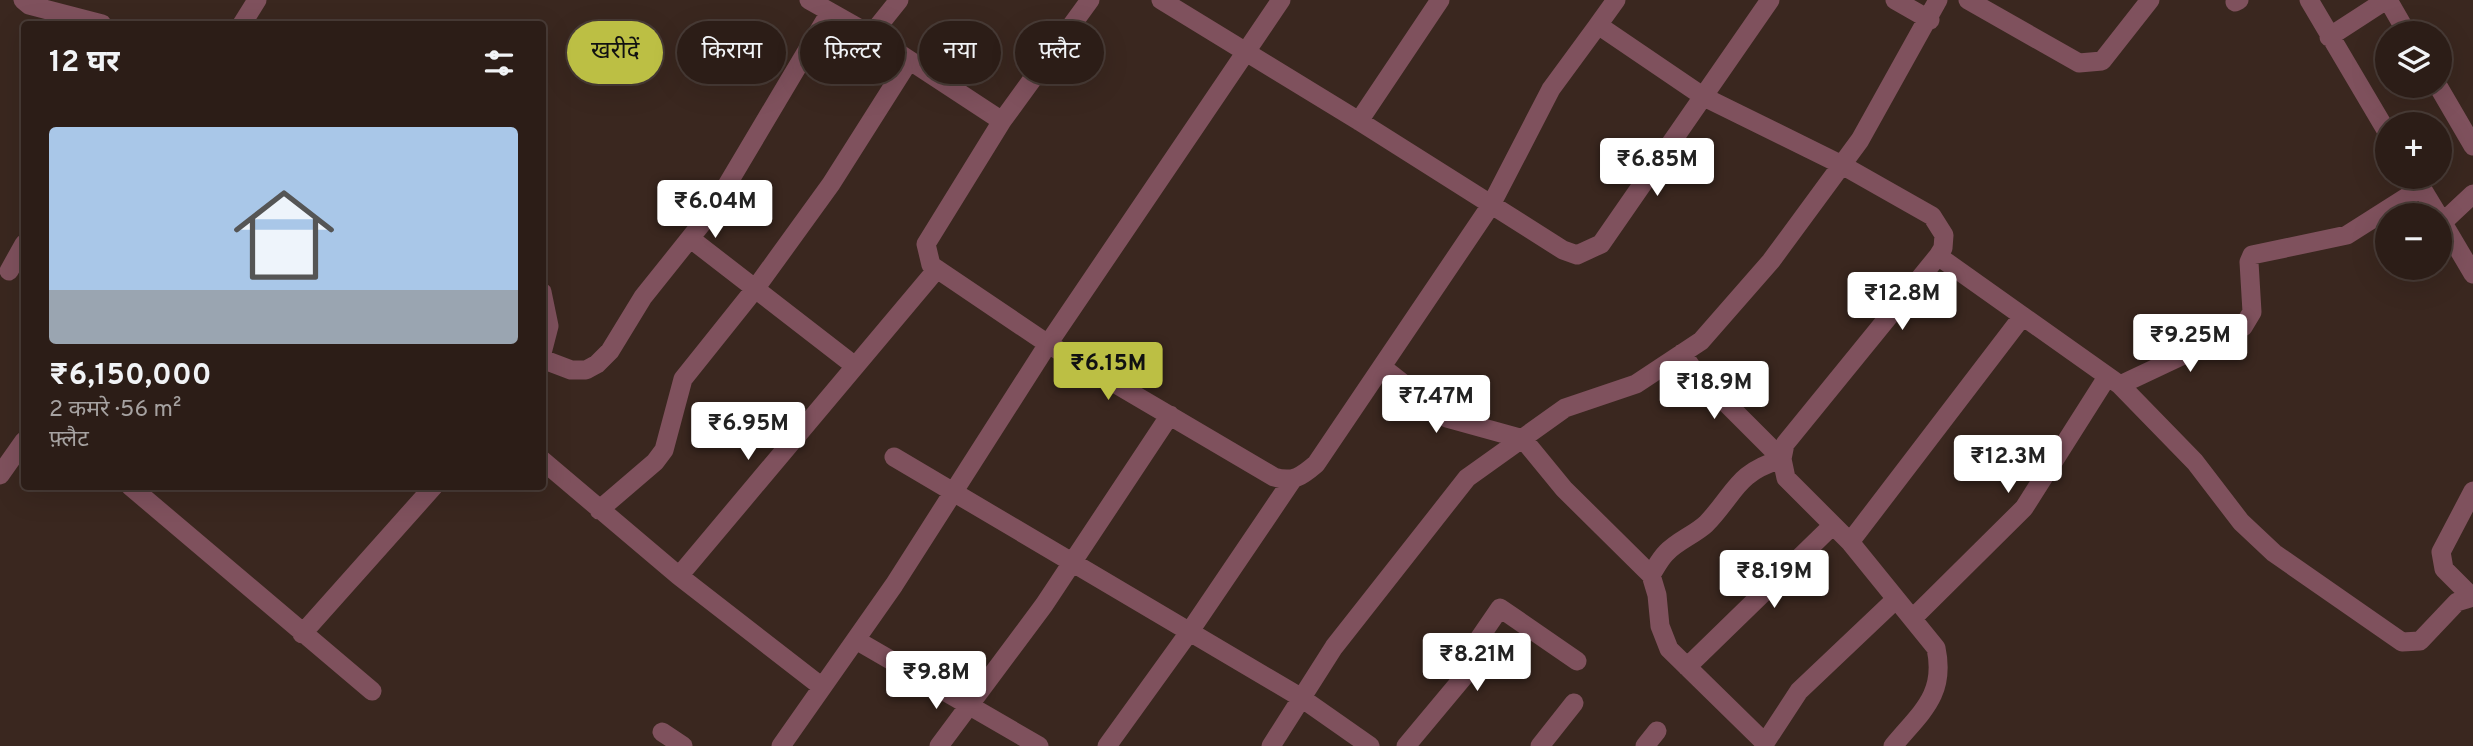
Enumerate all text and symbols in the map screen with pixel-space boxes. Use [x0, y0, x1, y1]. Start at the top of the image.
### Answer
chip: खरीदें [567, 21, 663, 84]
chip: किराया [677, 21, 786, 84]
chip: फ़िल्टर [800, 21, 905, 84]
chip: नया [919, 21, 1001, 84]
chip: फ़्लैट [1015, 21, 1104, 84]
map controls [2375, 21, 2452, 280]
button: layers [2375, 21, 2452, 98]
icon: filters [480, 44, 518, 82]
text: 12 घर [49, 45, 120, 82]
button: + [2375, 112, 2452, 189]
pin: ₹6.85M [1600, 138, 1714, 198]
text: ₹6.85M [1616, 146, 1698, 175]
icon: home [221, 172, 347, 298]
pin: ₹6.04M [658, 180, 772, 240]
text: ₹6.04M [673, 188, 757, 217]
button: − [2375, 203, 2452, 280]
pin: ₹12.8M [1845, 272, 1959, 332]
text: ₹12.8M [1864, 280, 1940, 309]
pin: ₹9.25M [2133, 314, 2247, 374]
text: ₹9.25M [2149, 322, 2231, 351]
pin: ₹6.15M [1051, 342, 1165, 402]
text: ₹6.15M [1070, 350, 1146, 379]
text: ₹6,150,000 [49, 358, 211, 395]
pin: ₹18.9M [1657, 362, 1771, 421]
text: ₹18.9M [1676, 369, 1752, 398]
pin: ₹7.47M [1379, 376, 1493, 435]
text: ₹7.47M [1398, 383, 1474, 412]
text: 2 कमरे · 56 m² [49, 396, 181, 425]
pin: ₹6.95M [691, 402, 805, 462]
text: ₹6.95M [707, 410, 789, 439]
text: फ़्लैट [49, 426, 89, 455]
pin: ₹12.3M [1951, 435, 2065, 495]
text: ₹12.3M [1970, 443, 2046, 472]
pin: ₹8.19M [1717, 550, 1831, 610]
text: ₹8.19M [1736, 558, 1812, 587]
pin: ₹8.21M [1420, 634, 1534, 693]
text: ₹8.21M [1439, 641, 1515, 670]
pin: ₹9.8M [887, 652, 985, 711]
text: ₹9.8M [902, 659, 970, 688]

